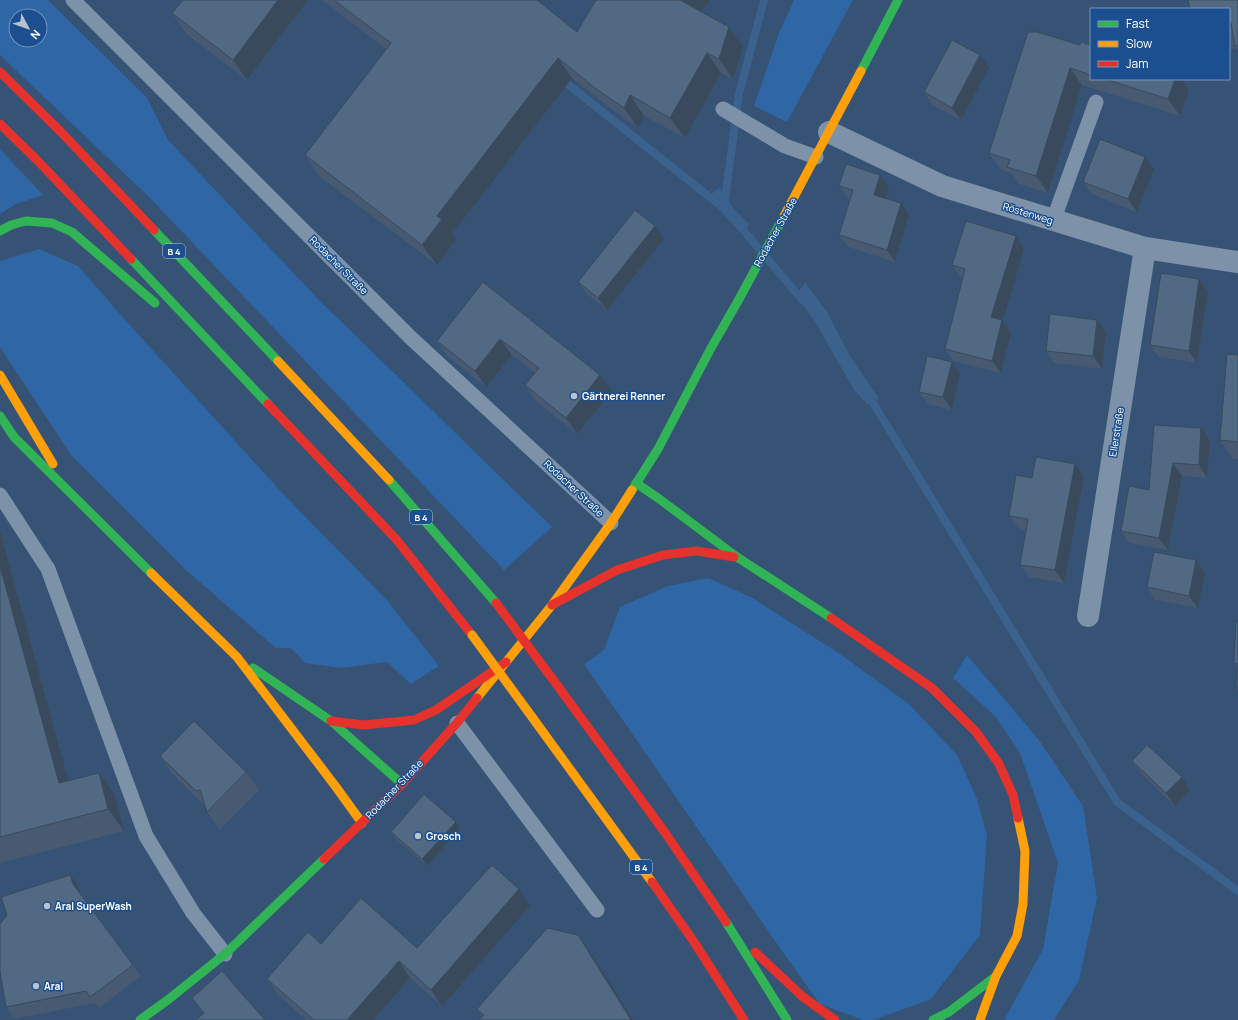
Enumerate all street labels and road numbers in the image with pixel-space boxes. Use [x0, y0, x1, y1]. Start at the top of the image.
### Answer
street label: Rodacher Straße [750, 195, 800, 269]
street label: Röstenweg [1001, 199, 1055, 227]
street label: Rodacher Straße [307, 233, 371, 297]
road number: B 4 [163, 244, 185, 258]
street label: Ellerstraße [1105, 406, 1127, 458]
street label: Rodacher Straße [541, 456, 607, 520]
road number: B 4 [410, 510, 432, 524]
street label: Rodacher Straße [362, 756, 426, 822]
road number: B 4 [630, 860, 652, 874]

